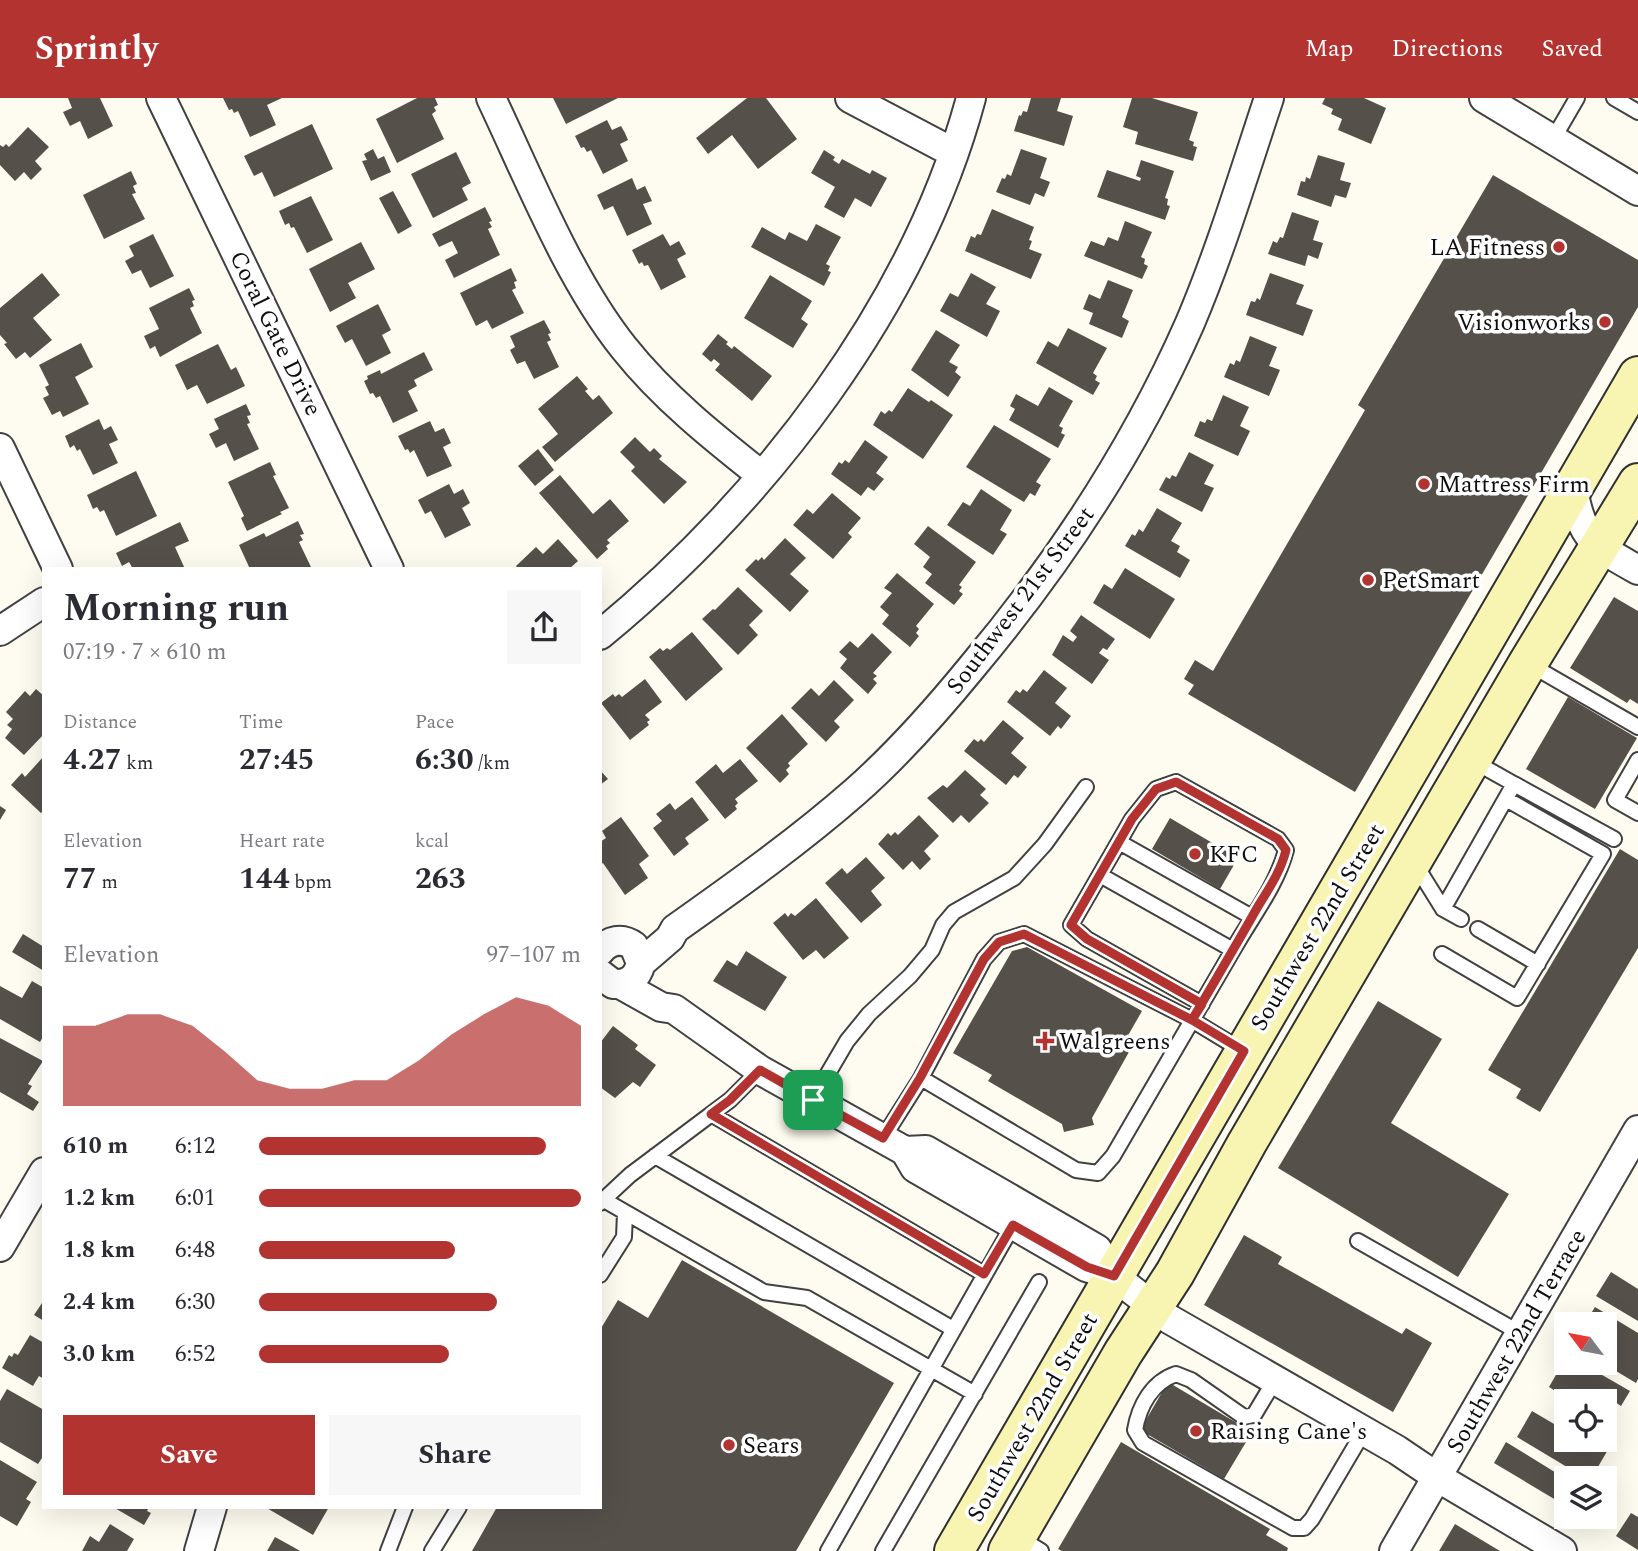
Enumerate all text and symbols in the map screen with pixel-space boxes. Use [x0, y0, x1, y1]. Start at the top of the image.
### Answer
text: Sprintly [35, 24, 158, 74]
text: Map [1305, 31, 1353, 67]
text: Directions [1391, 31, 1503, 67]
text: Saved [1541, 31, 1603, 67]
place label: LA Fitness [1429, 230, 1545, 266]
marker: LA Fitness [1551, 239, 1567, 255]
street label: Coral Gate Drive [219, 245, 331, 422]
place label: Visionworks [1457, 305, 1591, 341]
marker: Visionworks [1597, 314, 1613, 330]
place label: Mattress Firm [1438, 467, 1590, 503]
marker: Mattress Firm [1416, 476, 1432, 492]
street label: Southwest 21st Street [938, 499, 1104, 702]
place label: PetSmart [1382, 563, 1480, 599]
marker: PetSmart [1360, 572, 1376, 588]
text: Morning run [63, 580, 289, 638]
button: share [507, 590, 581, 664]
text: 07:19 · 7 × 610 m [63, 635, 227, 670]
text: Distance [63, 708, 137, 737]
text: Time [239, 708, 283, 737]
text: Pace [415, 708, 454, 737]
text: 4.27 [63, 737, 122, 783]
text: 27:45 [239, 737, 314, 783]
text: 6:30 [415, 737, 474, 783]
text: km [122, 749, 153, 778]
text: /km [474, 749, 510, 778]
street label: Southwest 22nd Street [1242, 817, 1394, 1038]
text: Elevation [63, 827, 143, 856]
text: Heart rate [239, 827, 325, 856]
text: kcal [415, 827, 449, 856]
place label: KFC [1209, 837, 1258, 873]
marker: KFC [1187, 846, 1203, 862]
text: 77 [63, 856, 97, 902]
text: 144 [239, 856, 290, 902]
text: 263 [415, 856, 466, 902]
text: m [97, 868, 118, 897]
text: bpm [290, 868, 332, 897]
text: Elevation [63, 938, 159, 973]
text: 97–107 m [486, 938, 581, 973]
place label: Walgreens [1059, 1024, 1171, 1060]
marker: Walgreens [1037, 1033, 1053, 1049]
pin [783, 1070, 843, 1130]
icon: arrive [794, 1081, 832, 1119]
text: 610 m [63, 1129, 128, 1164]
text: 6:12 [175, 1129, 215, 1164]
text: 1.2 km [63, 1181, 135, 1216]
text: 6:01 [175, 1181, 215, 1216]
street label: Southwest 22nd Terrace [1438, 1222, 1596, 1461]
text: 1.8 km [63, 1233, 135, 1268]
text: 6:48 [175, 1233, 215, 1268]
text: 2.4 km [63, 1285, 135, 1320]
text: 6:30 [175, 1285, 215, 1320]
street label: Southwest 22nd Street [958, 1306, 1108, 1529]
north arrow [1554, 1312, 1617, 1376]
map controls [1554, 1312, 1617, 1529]
text: 3.0 km [63, 1337, 135, 1372]
text: 6:52 [175, 1337, 215, 1372]
button: locate [1554, 1389, 1617, 1452]
place label: Raising Cane's [1210, 1414, 1367, 1450]
button: Save [63, 1415, 315, 1495]
button: Share [329, 1415, 581, 1495]
marker: Raising Cane's [1188, 1423, 1204, 1439]
place label: Sears [743, 1428, 800, 1464]
marker: Sears [721, 1437, 737, 1453]
button: layers [1554, 1466, 1617, 1529]

